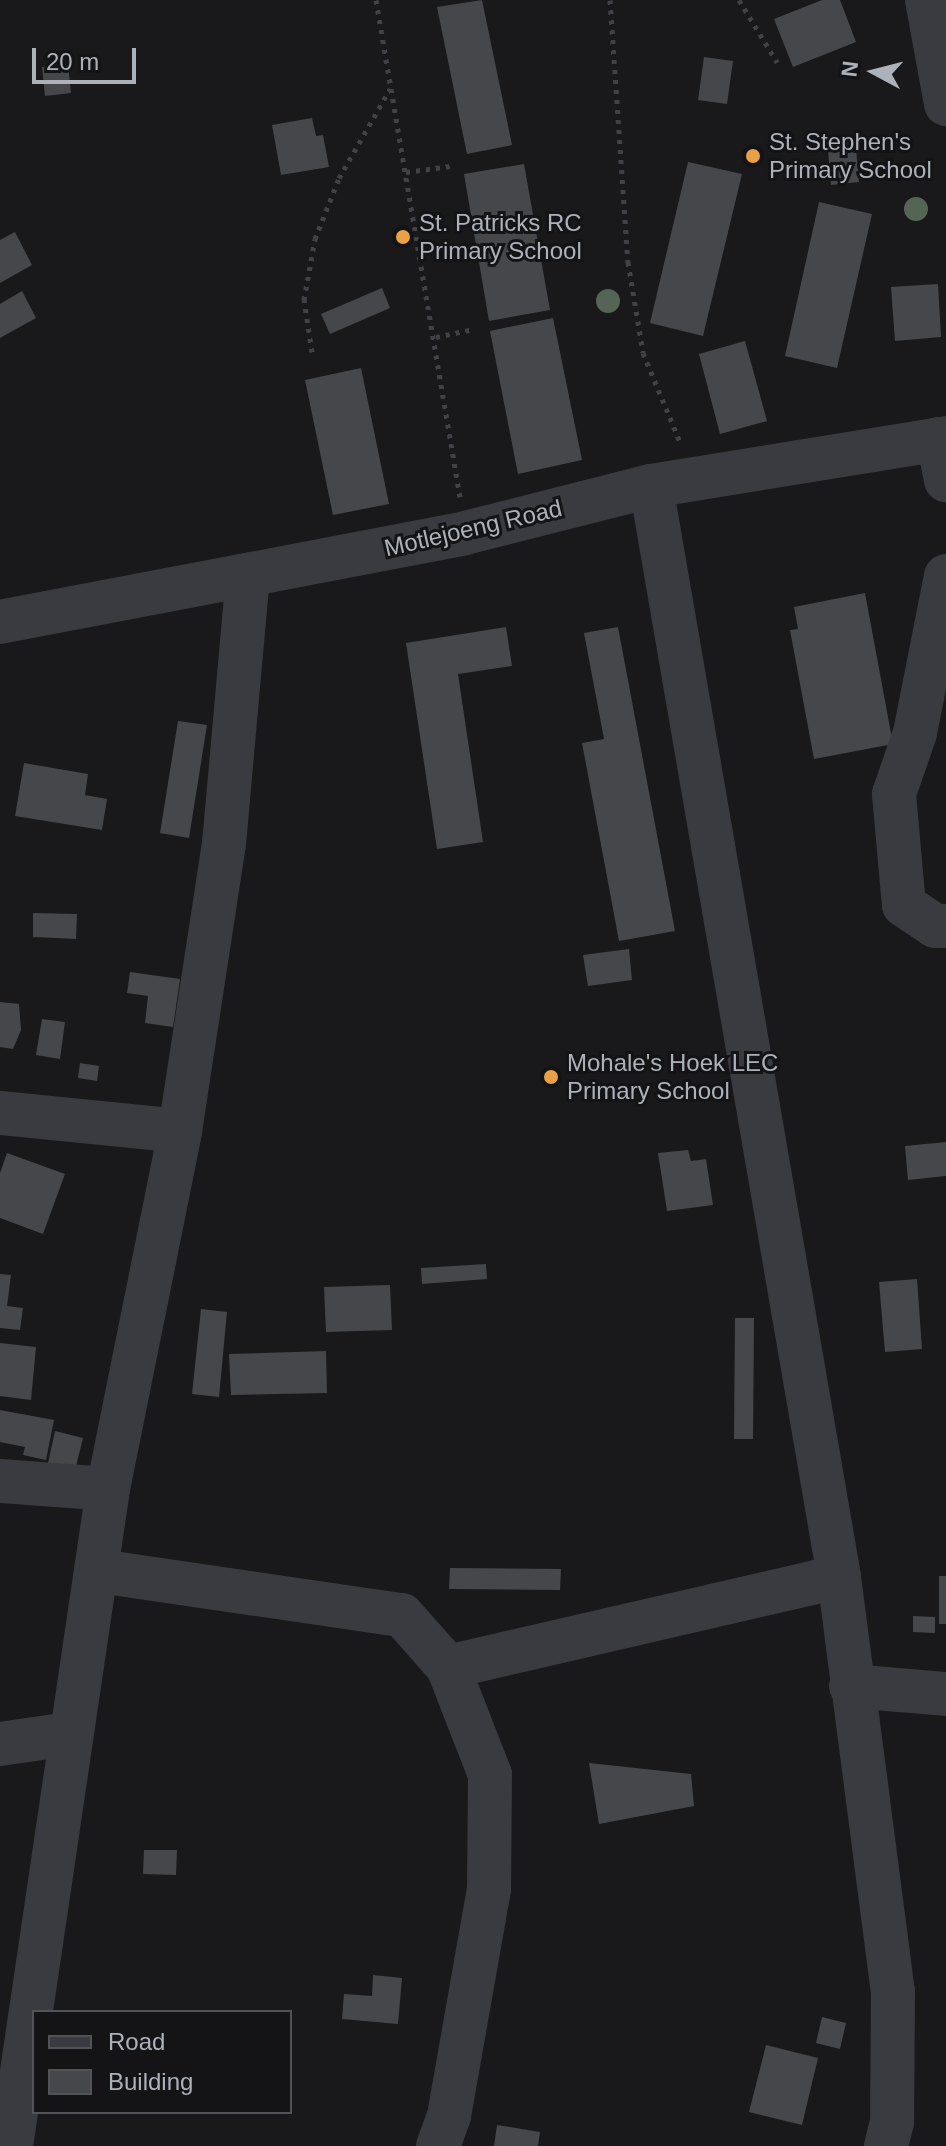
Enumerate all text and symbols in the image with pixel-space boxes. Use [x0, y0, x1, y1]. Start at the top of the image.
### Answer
scale bar [36, 32, 140, 82]
north arrow [834, 32, 914, 112]
text: 20 m [46, 48, 99, 75]
text: N [836, 60, 863, 78]
place label: St. Stephen's Primary School [769, 128, 932, 184]
marker: St. Stephen's Primary School [744, 147, 762, 165]
place label: St. Patricks RC Primary School [419, 209, 582, 265]
marker: St. Patricks RC Primary School [394, 228, 412, 246]
street label: Motlejoeng Road [381, 494, 565, 562]
place label: Mohale's Hoek LEC Primary School [567, 1049, 778, 1105]
marker: Mohale's Hoek LEC Primary School [542, 1068, 560, 1086]
legend [32, 2010, 292, 2114]
text: Road [108, 2028, 165, 2055]
text: Building [108, 2068, 193, 2095]

